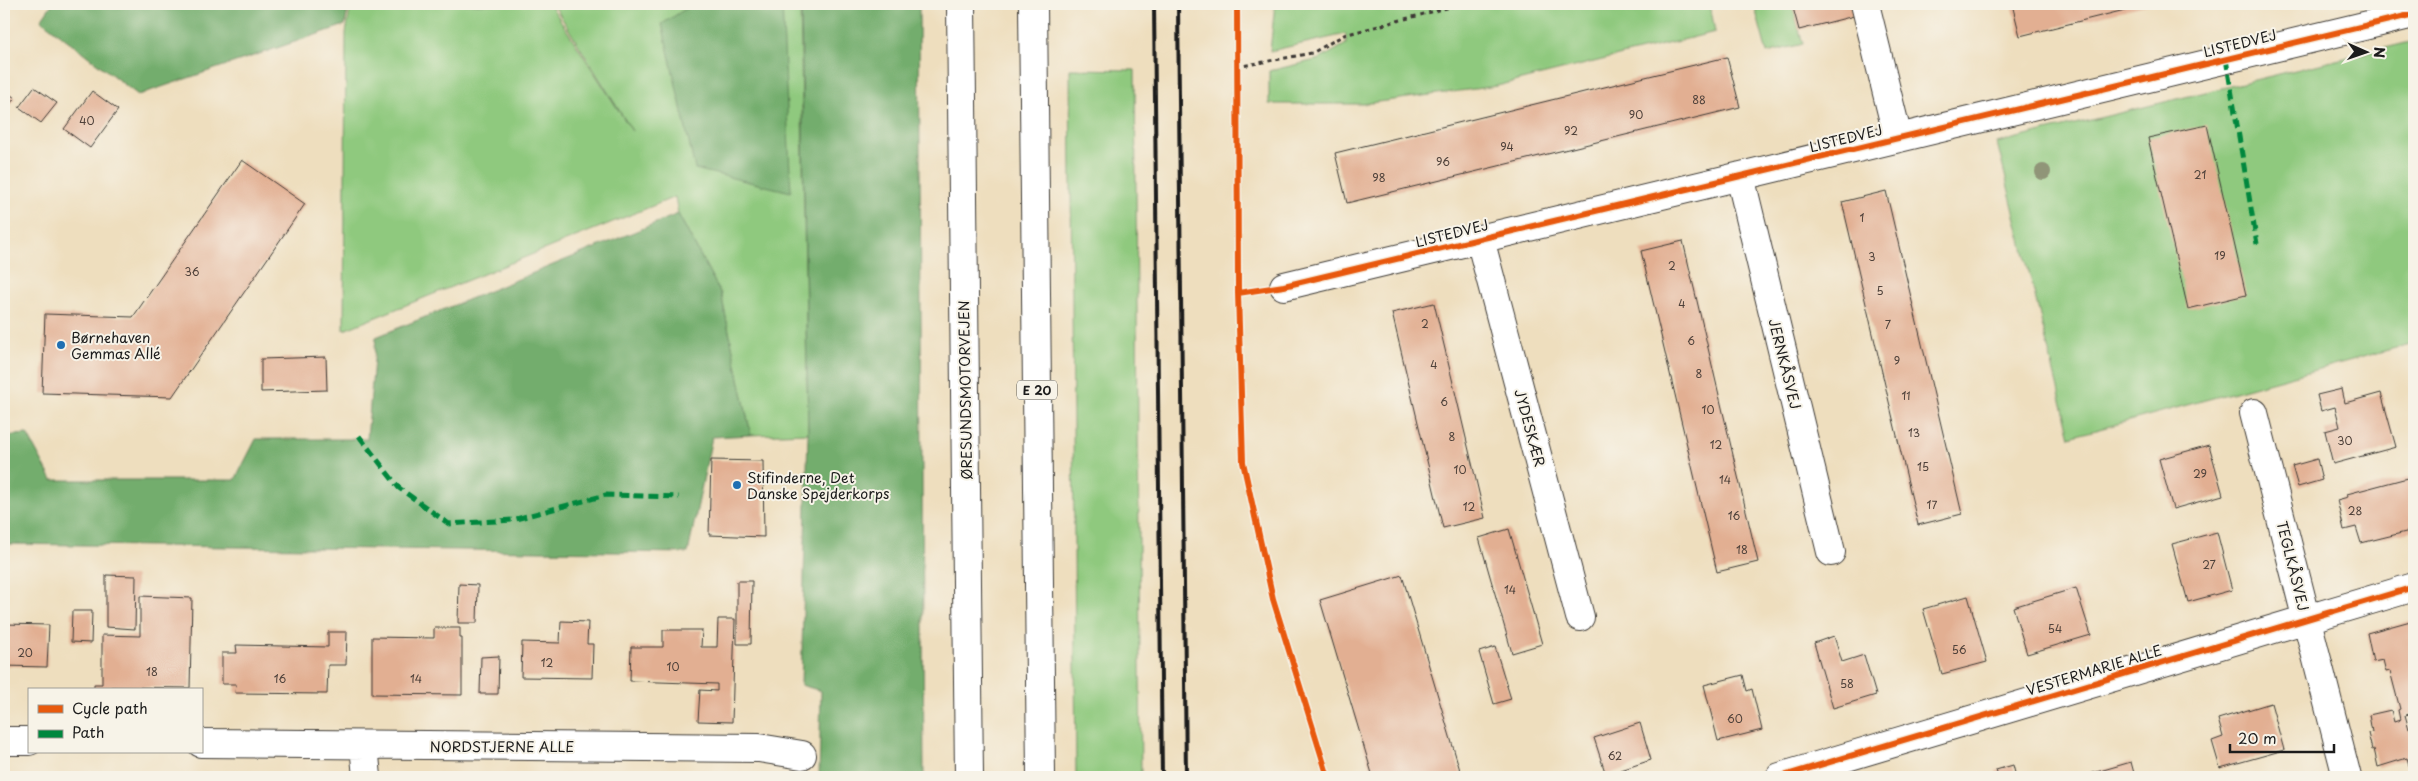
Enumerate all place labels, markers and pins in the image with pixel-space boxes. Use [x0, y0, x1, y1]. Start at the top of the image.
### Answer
place label: Børnehaven Gemmas Allé [71, 327, 161, 364]
marker: Børnehaven Gemmas Allé [55, 339, 67, 351]
place label: Stifinderne, Det Danske Spejderkorps [747, 467, 889, 504]
marker: Stifinderne, Det Danske Spejderkorps [731, 479, 743, 491]

